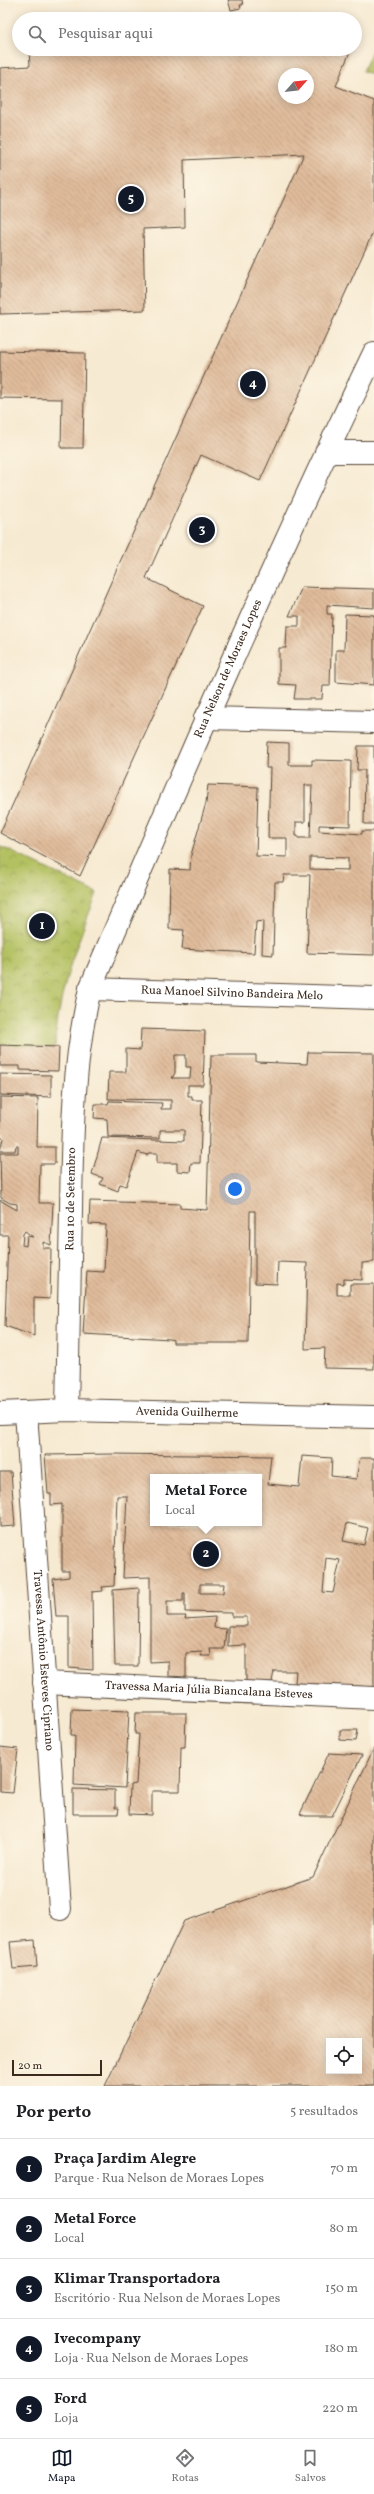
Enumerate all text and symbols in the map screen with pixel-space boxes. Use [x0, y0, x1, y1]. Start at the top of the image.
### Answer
search box [12, 12, 362, 56]
icon: search [26, 23, 48, 45]
text: Pesquisar aqui [58, 24, 153, 45]
north arrow [278, 68, 314, 104]
pin: 5 [118, 184, 144, 214]
pin: 4 [240, 369, 266, 399]
pin: 3 [189, 515, 215, 545]
street label: Rua Nelson de Moraes Lopes [191, 597, 266, 741]
pin: 1 [29, 911, 55, 941]
street label: Rua Manoel Silvino Bandeira Melo [141, 983, 323, 1004]
street label: Rua 10 de Setembro [62, 1147, 80, 1251]
your location [225, 1179, 245, 1199]
street label: Avenida Guilherme [135, 1404, 239, 1422]
popup [150, 1474, 262, 1526]
text: Metal Force [165, 1481, 247, 1502]
text: Local [165, 1502, 195, 1520]
pin: 2 [193, 1539, 219, 1569]
street label: Travessa Antônio Esteves Cipriano [29, 1569, 57, 1752]
street label: Travessa Maria Júlia Biancalana Esteves [104, 1678, 313, 1703]
map controls [326, 2038, 362, 2074]
button: locate [326, 2038, 362, 2074]
scale bar [12, 2058, 102, 2077]
text: 20 m [18, 2059, 42, 2074]
text: Por perto [16, 2101, 91, 2124]
text: 5 resultados [290, 2103, 358, 2121]
text: Praça Jardim Alegre [54, 2149, 196, 2170]
text: 1 [26, 2160, 32, 2178]
text: 70 m [330, 2160, 358, 2178]
text: Parque · Rua Nelson de Moraes Lopes [54, 2170, 264, 2188]
text: Metal Force [54, 2209, 136, 2230]
text: 2 [26, 2220, 32, 2238]
text: 80 m [329, 2220, 358, 2238]
text: Local [54, 2230, 84, 2248]
text: Klimar Transportadora [54, 2269, 221, 2290]
text: 3 [26, 2280, 32, 2298]
text: 150 m [325, 2280, 358, 2298]
text: Escritório · Rua Nelson de Moraes Lopes [54, 2290, 280, 2308]
text: Ivecompany [54, 2329, 141, 2350]
text: 4 [25, 2340, 33, 2358]
text: 180 m [324, 2340, 358, 2358]
text: Loja · Rua Nelson de Moraes Lopes [54, 2350, 248, 2368]
text: Ford [54, 2389, 87, 2410]
text: 5 [26, 2400, 32, 2418]
text: 220 m [322, 2400, 358, 2418]
text: Loja [54, 2410, 78, 2428]
tab: Mapa [48, 2447, 76, 2486]
tab: Rotas [172, 2447, 199, 2486]
tab: Salvos [295, 2447, 326, 2486]

